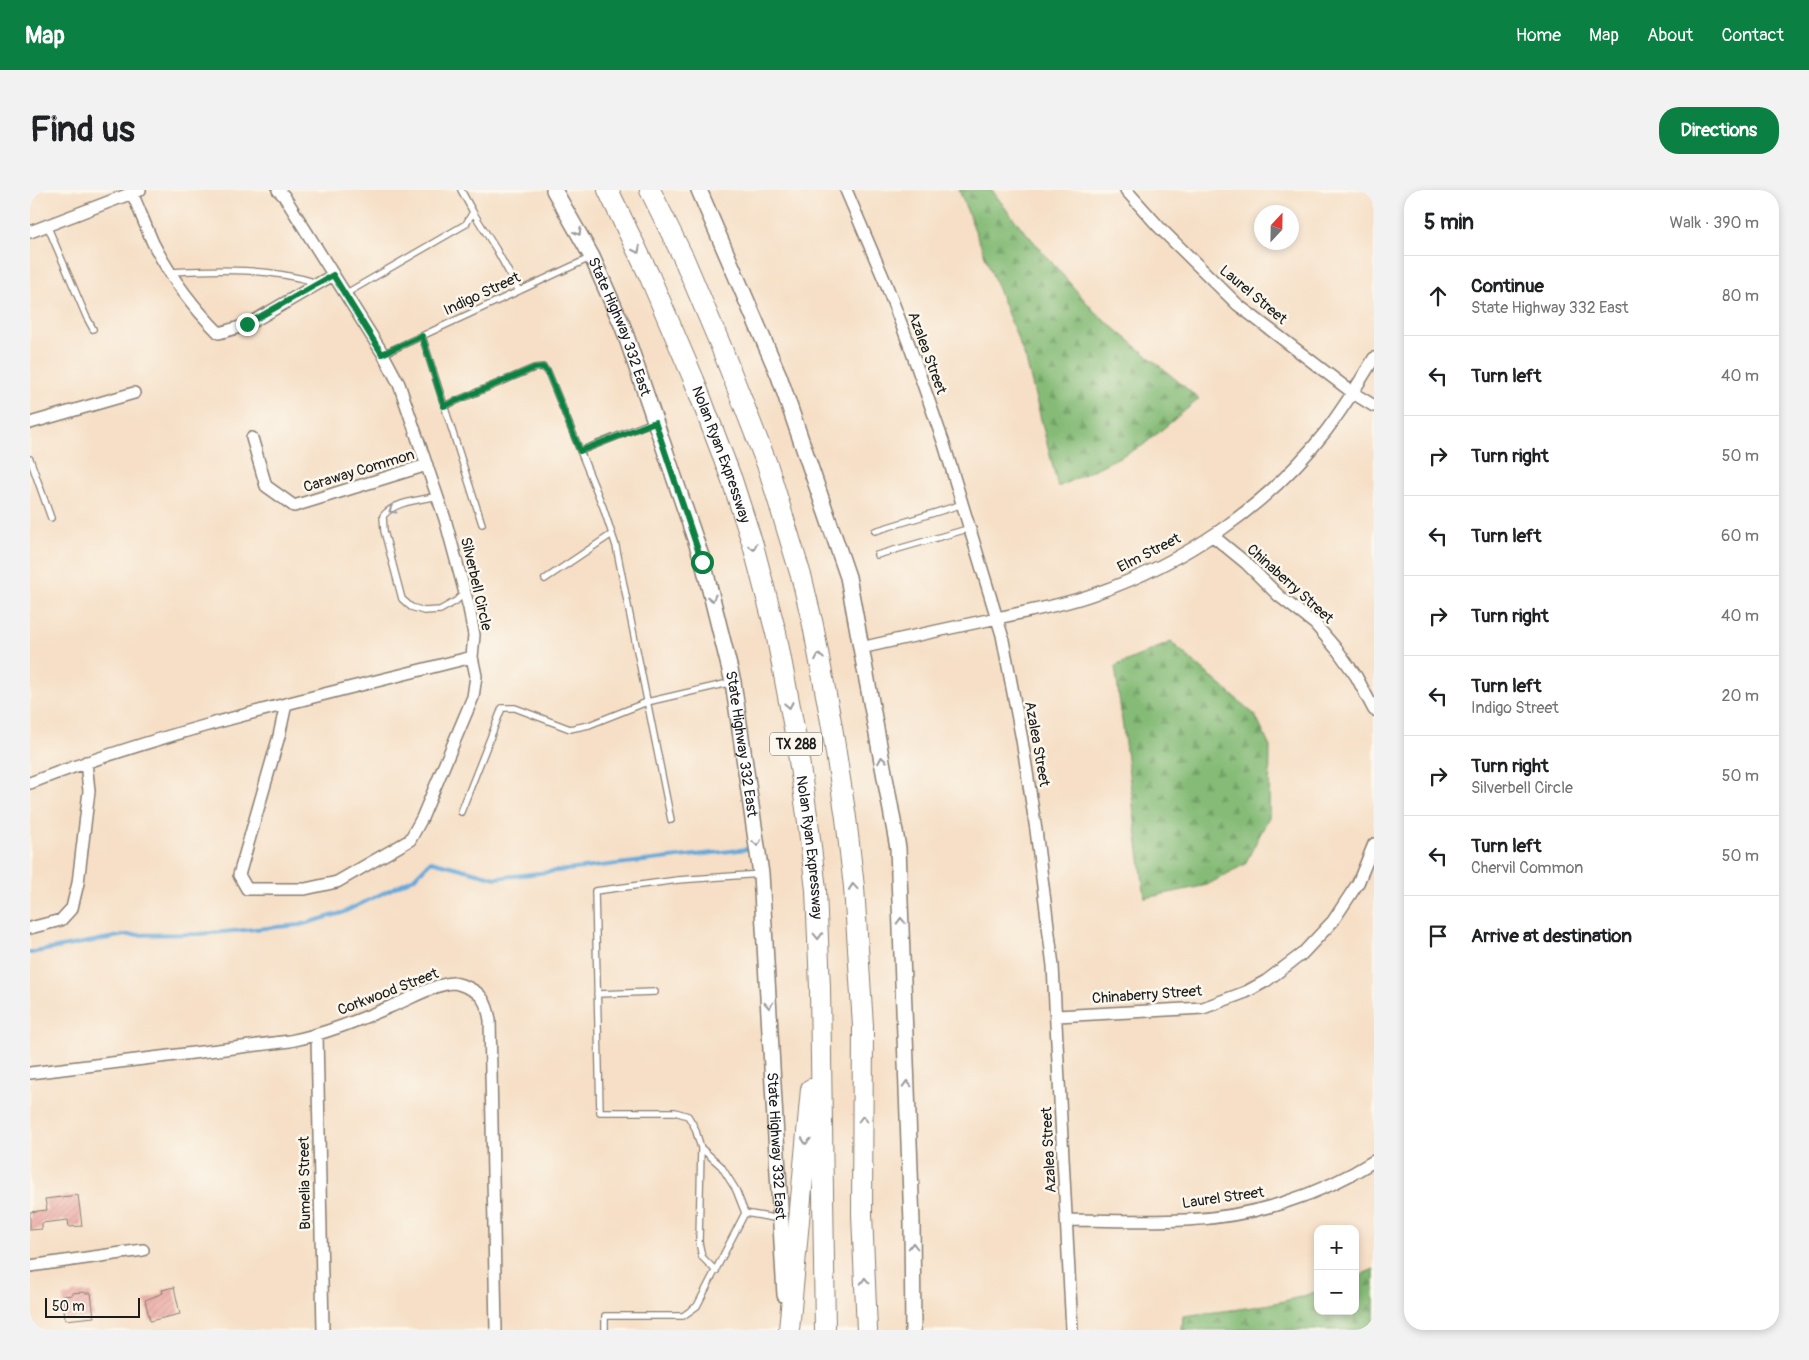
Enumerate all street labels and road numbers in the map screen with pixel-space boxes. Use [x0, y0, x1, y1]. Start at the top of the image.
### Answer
street label: State Highway 332 East [584, 254, 656, 399]
street label: Laurel Street [1215, 261, 1291, 329]
street label: Indigo Street [441, 268, 524, 320]
street label: Azalea Street [903, 309, 951, 398]
street label: Nolan Ryan Expressway [688, 383, 755, 526]
street label: Caraway Common [301, 445, 417, 497]
street label: Elm Street [1114, 529, 1185, 577]
street label: Silverbell Circle [456, 535, 496, 633]
street label: Chinaberry Street [1243, 540, 1338, 629]
street label: State Highway 332 East [721, 669, 762, 819]
street label: Azalea Street [1020, 700, 1054, 789]
road number: TX 288 [770, 732, 822, 756]
street label: Nolan Ryan Expressway [792, 774, 827, 920]
street label: Corkwood Street [335, 964, 442, 1020]
street label: Chinaberry Street [1091, 982, 1204, 1008]
street label: State Highway 332 East [763, 1072, 790, 1221]
street label: Azalea Street [1037, 1105, 1061, 1194]
street label: Bumelia Street [295, 1135, 315, 1230]
street label: Laurel Street [1181, 1183, 1266, 1213]

